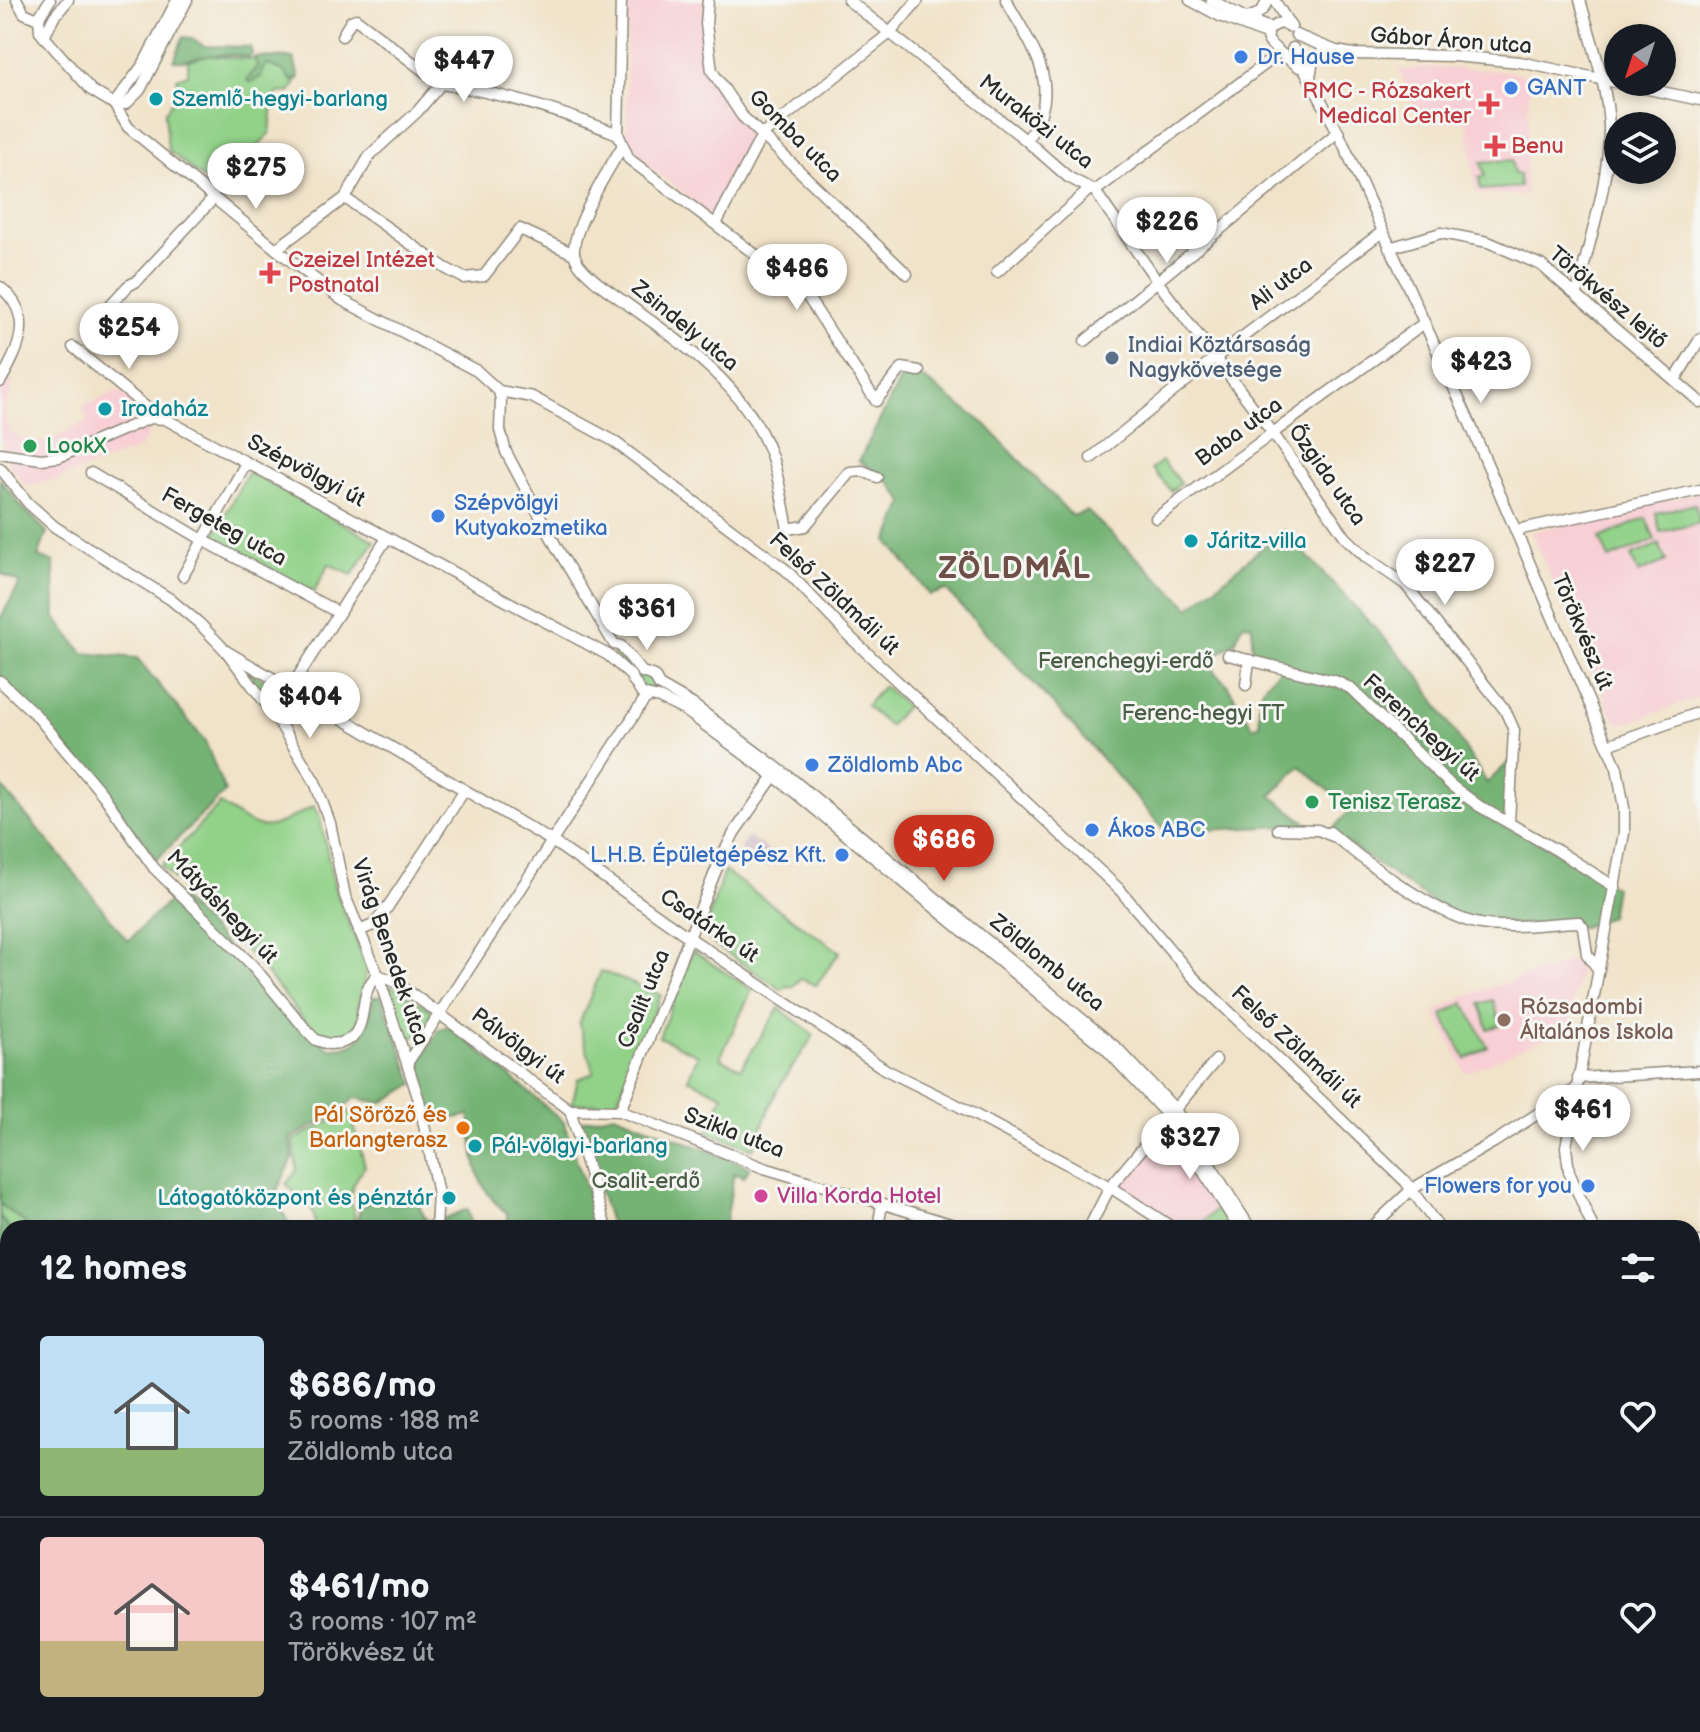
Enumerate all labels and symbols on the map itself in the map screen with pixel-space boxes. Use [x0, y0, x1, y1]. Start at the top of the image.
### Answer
street label: Gábor Áron utca [1369, 21, 1533, 60]
north arrow [1604, 24, 1676, 96]
pin: $447 [417, 36, 511, 104]
place label: Dr. Hause [1257, 44, 1355, 71]
marker: Dr. Hause [1232, 48, 1250, 66]
street label: Muraközi utca [973, 69, 1099, 175]
place label: GANT [1527, 75, 1586, 102]
place label: RMC - Rózsakert Medical Center [1302, 78, 1472, 130]
marker: GANT [1502, 79, 1520, 97]
street label: Gomba utca [743, 84, 847, 188]
place label: Szemlő-hegyi-barlang [172, 86, 388, 113]
marker: Szemlő-hegyi-barlang [147, 90, 165, 108]
marker: RMC - Rózsakert Medical Center [1478, 93, 1500, 115]
place label: Benu [1511, 133, 1564, 160]
marker: Benu [1486, 137, 1504, 155]
pin: $275 [209, 143, 303, 211]
pin: $226 [1120, 197, 1214, 265]
street label: Törökvész lejtő [1543, 241, 1673, 355]
pin: $486 [750, 244, 844, 312]
place label: Czeizel Intézet Postnatal [288, 247, 435, 299]
street label: Ali utca [1244, 252, 1318, 316]
marker: Czeizel Intézet Postnatal [259, 262, 281, 284]
street label: Zsindely utca [625, 274, 744, 377]
pin: $254 [82, 303, 176, 371]
place label: Indiai Köztársaság Nagykövetsége [1128, 332, 1311, 384]
pin: $423 [1434, 337, 1528, 405]
marker: Indiai Köztársaság Nagykövetsége [1103, 349, 1121, 367]
street label: Baba utca [1190, 391, 1288, 473]
place label: Irodaház [121, 396, 208, 423]
marker: Irodaház [96, 400, 114, 418]
street label: Őzgida utca [1282, 418, 1373, 531]
street label: Szépvölgyi út [243, 429, 370, 513]
place label: LookX [46, 433, 107, 460]
marker: LookX [21, 437, 39, 455]
street label: Fergeteg utca [157, 481, 291, 573]
place label: Szépvölgyi Kutyakozmetika [454, 490, 608, 542]
marker: Szépvölgyi Kutyakozmetika [429, 507, 447, 525]
street label: Felső Zöldmáli út [763, 527, 905, 661]
place label: Járitz-villa [1207, 528, 1307, 555]
marker: Járitz-villa [1182, 532, 1200, 550]
pin: $227 [1398, 539, 1492, 607]
district label: ZÖLDMÁL [938, 548, 1092, 587]
street label: Törökvész út [1545, 570, 1619, 694]
pin: $361 [600, 584, 694, 652]
park label: Ferenchegyi-erdő [1038, 648, 1214, 675]
street label: Ferenchegyi út [1357, 668, 1485, 788]
pin: $404 [263, 672, 357, 740]
park label: Ferenc-hegyi TT [1122, 700, 1284, 727]
place label: Zöldlomb Abc [827, 752, 963, 779]
marker: Zöldlomb Abc [803, 756, 821, 774]
place label: Tenisz Terasz [1328, 789, 1462, 816]
marker: Tenisz Terasz [1303, 793, 1321, 811]
pin: $686 [897, 815, 991, 883]
place label: Ákos ABC [1108, 816, 1206, 844]
marker: Ákos ABC [1083, 821, 1101, 839]
place label: L.H.B. Épületgépész Kft. [590, 841, 826, 869]
street label: Mátyáshegyi út [161, 844, 284, 970]
marker: L.H.B. Épületgépész Kft. [833, 846, 851, 864]
street label: Virág Benedek utca [345, 855, 435, 1049]
street label: Csatárka út [655, 883, 764, 969]
street label: Zöldlomb utca [983, 908, 1110, 1017]
street label: Csalit utca [612, 946, 676, 1052]
street label: Felső Zöldmáli út [1225, 980, 1367, 1114]
place label: Rózsadombi Általános Iskola [1520, 994, 1674, 1046]
street label: Pálvölgyi út [466, 1002, 570, 1090]
marker: Rózsadombi Általános Iskola [1495, 1011, 1513, 1029]
pin: $461 [1536, 1085, 1630, 1153]
place label: Pál Söröző és Barlangterasz [309, 1102, 447, 1154]
street label: Szikla utca [680, 1102, 788, 1164]
pin: $327 [1143, 1113, 1237, 1181]
marker: Pál Söröző és Barlangterasz [454, 1119, 472, 1137]
place label: Pál-völgyi-barlang [491, 1133, 668, 1160]
marker: Pál-völgyi-barlang [466, 1137, 484, 1155]
park label: Csalit-erdő [591, 1168, 701, 1195]
place label: Flowers for you [1424, 1173, 1572, 1200]
marker: Flowers for you [1579, 1177, 1597, 1195]
place label: Villa Korda Hotel [777, 1183, 941, 1210]
place label: Látogatóközpont és pénztár [157, 1185, 434, 1212]
marker: Villa Korda Hotel [752, 1187, 770, 1205]
marker: Látogatóközpont és pénztár [440, 1189, 458, 1207]

